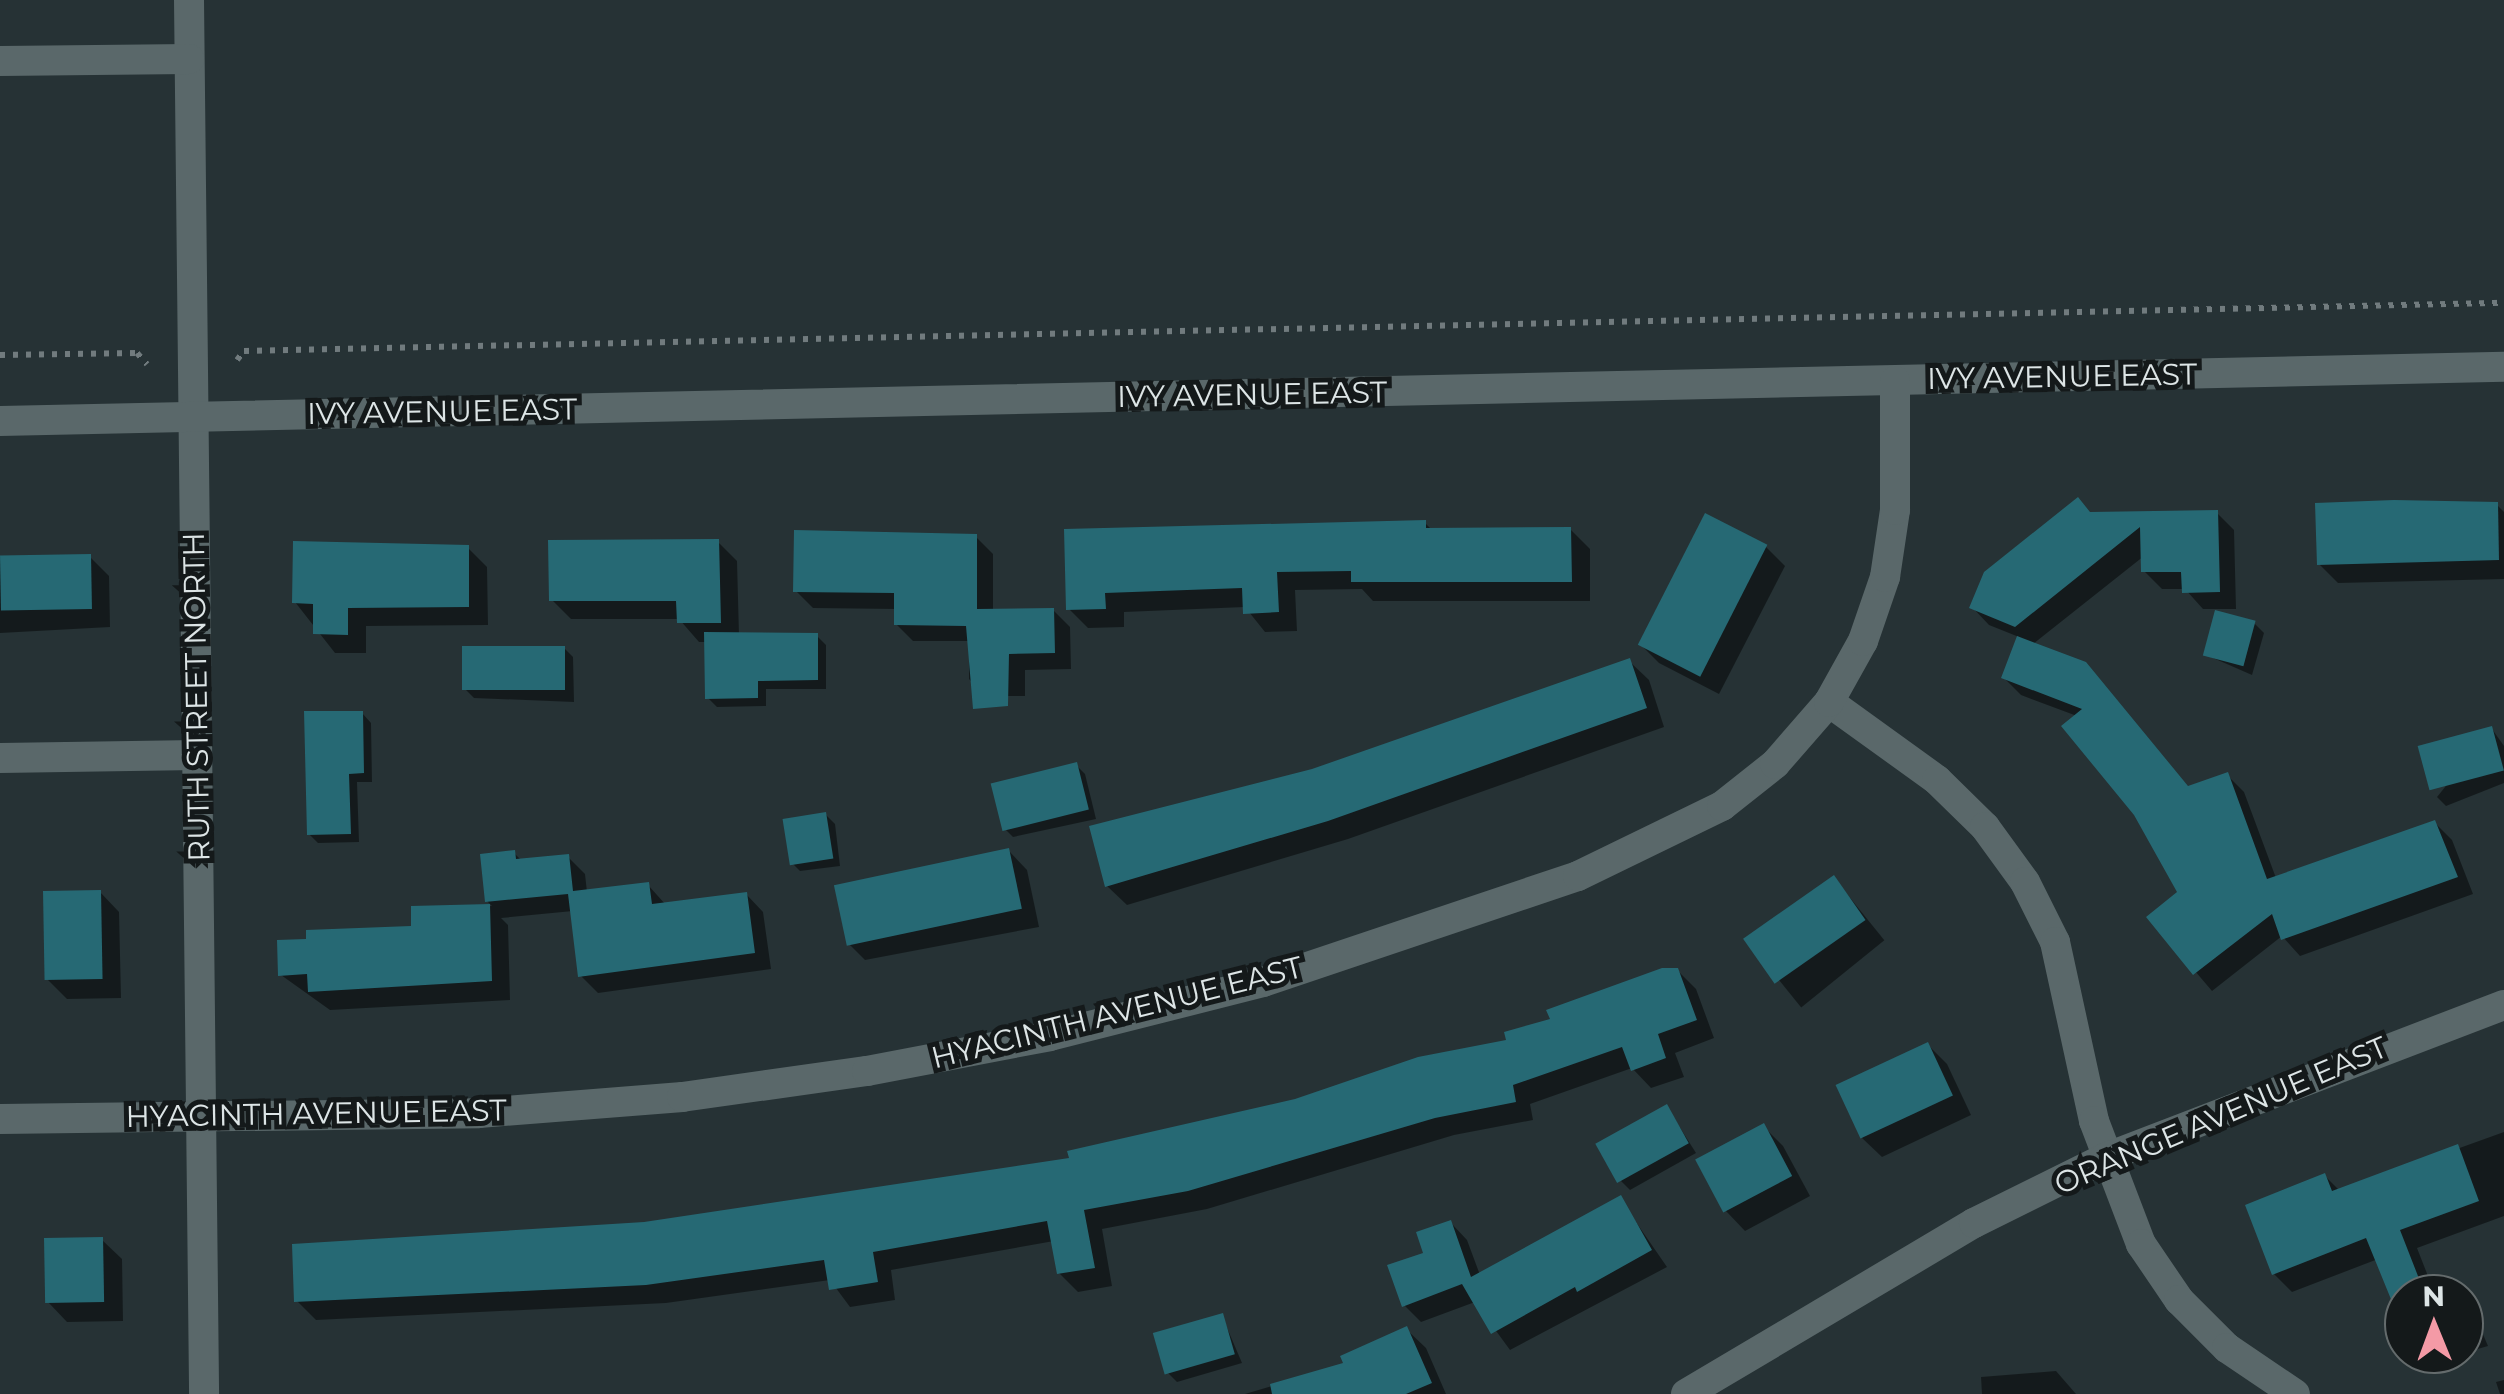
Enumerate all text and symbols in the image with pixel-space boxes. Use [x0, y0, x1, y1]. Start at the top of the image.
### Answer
street label: IVY AVENUE EAST [1927, 357, 2197, 397]
street label: IVY AVENUE EAST [1117, 375, 1387, 415]
street label: IVY AVENUE EAST [307, 392, 577, 432]
street label: RUTH STREET NORTH [176, 532, 218, 862]
street label: HYACINTH AVENUE EAST [928, 949, 1306, 1077]
street label: ORANGE AVENUE EAST [2049, 1030, 2393, 1202]
street label: HYACINTH AVENUE EAST [125, 1093, 507, 1135]
north arrow [2384, 1274, 2484, 1374]
text: N [2422, 1279, 2445, 1313]

